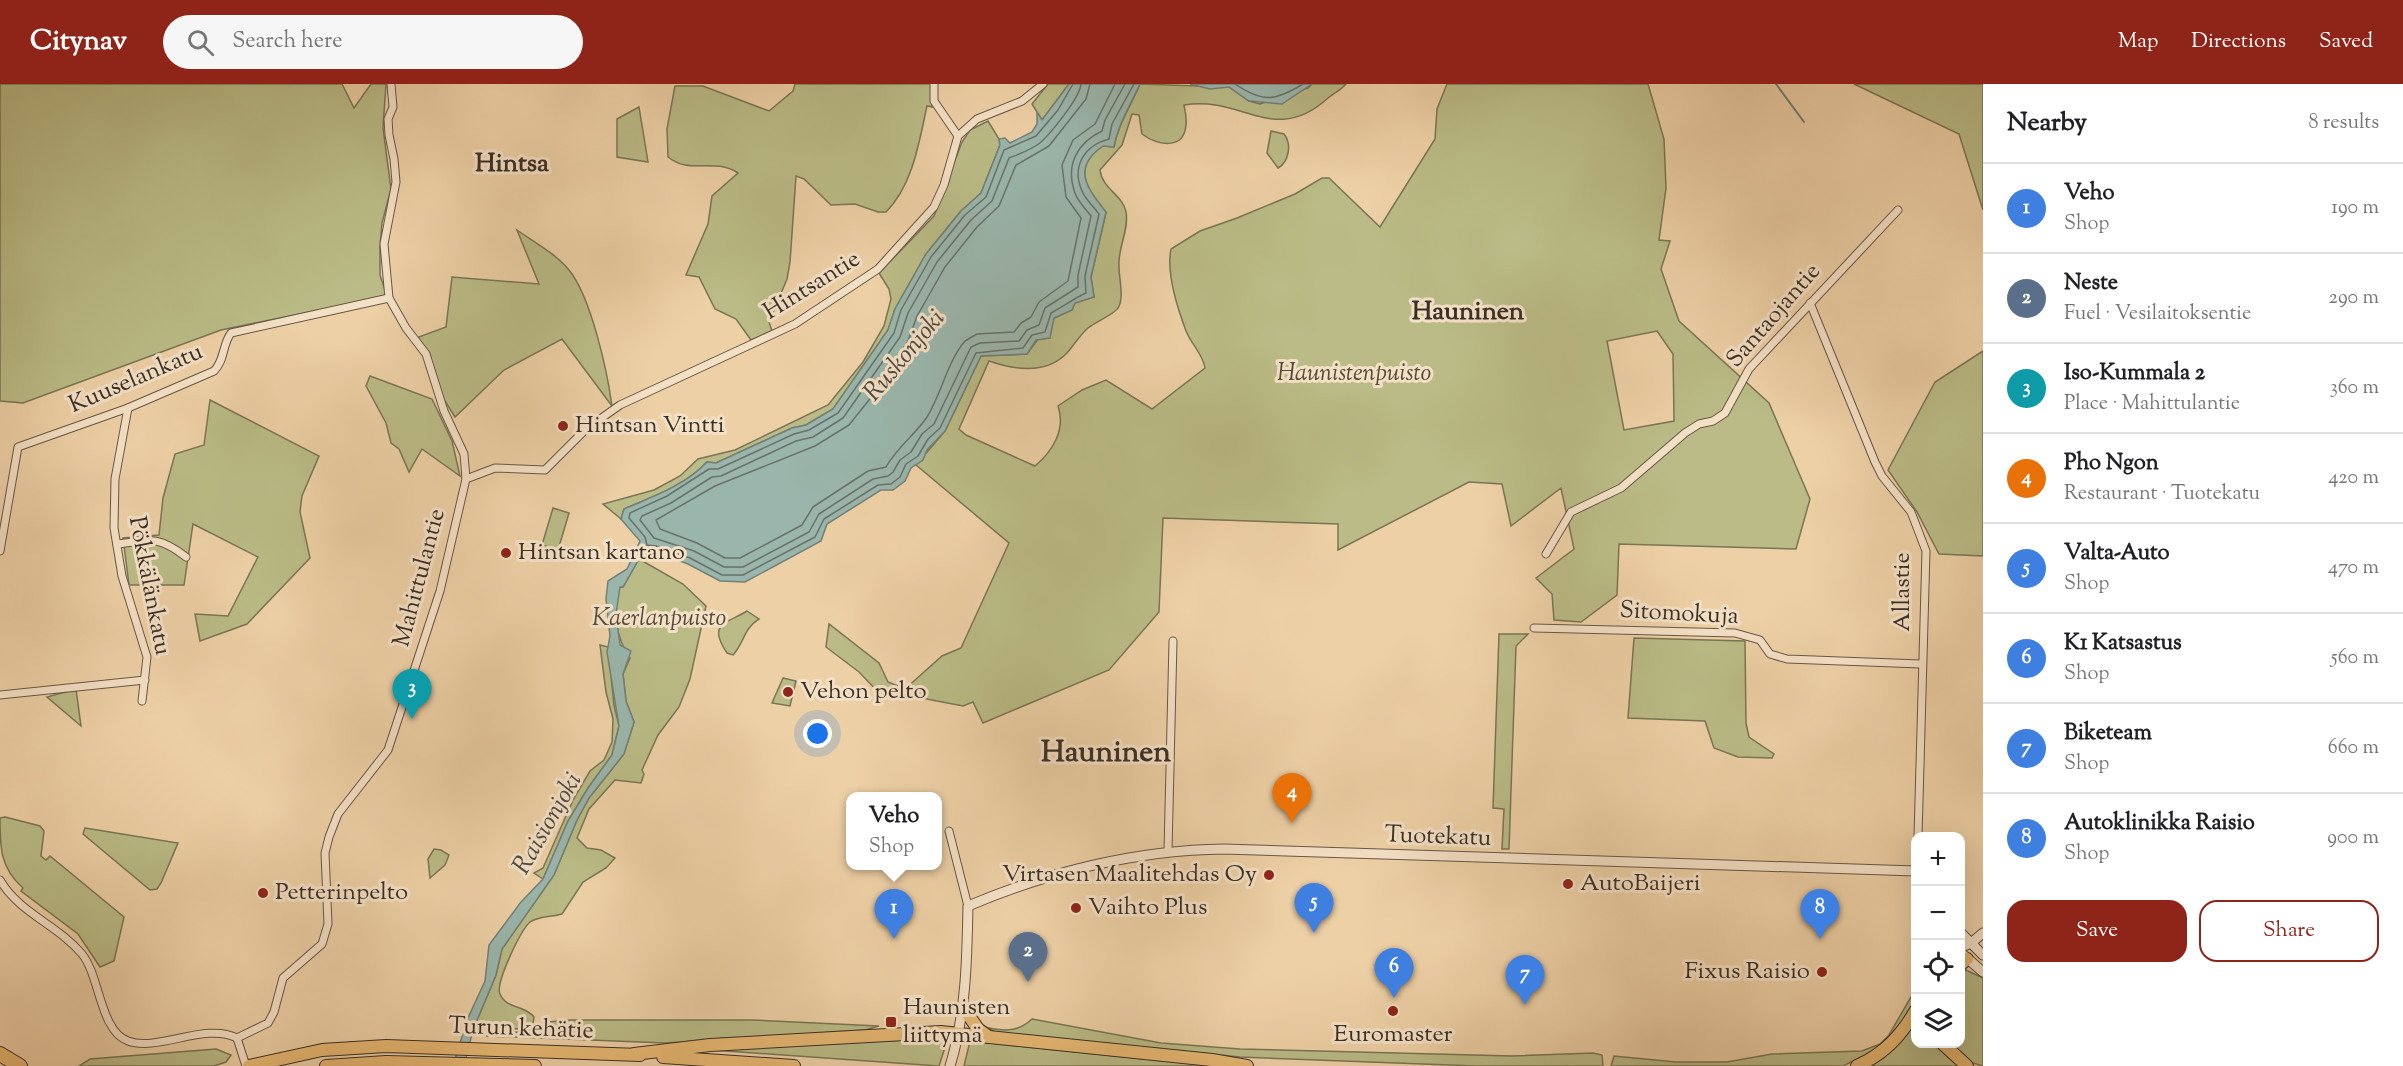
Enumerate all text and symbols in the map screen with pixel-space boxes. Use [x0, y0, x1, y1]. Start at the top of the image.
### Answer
search box [163, 15, 583, 69]
text: Citynav [30, 22, 127, 62]
icon: search [184, 26, 217, 59]
text: Search here [232, 26, 343, 58]
text: Map [2118, 27, 2158, 57]
text: Directions [2191, 27, 2286, 57]
text: Saved [2319, 27, 2373, 57]
text: Nearby [2007, 105, 2087, 142]
text: 8 results [2308, 109, 2379, 138]
district label: Hintsa [475, 146, 549, 183]
text: Veho [2064, 178, 2114, 210]
text: 1 [2023, 194, 2030, 223]
text: 190 m [2331, 194, 2379, 223]
text: Shop [2064, 210, 2109, 239]
street label: Hintsantie [757, 243, 867, 329]
street label: Santaojantie [1719, 256, 1829, 376]
text: Neste [2064, 268, 2118, 300]
text: 2 [2022, 284, 2031, 313]
text: 290 m [2329, 284, 2379, 313]
district label: Hauninen [1412, 294, 1525, 331]
text: Fuel · Vesilaitoksentie [2064, 300, 2251, 329]
water label: Ruskonjoki [855, 302, 955, 410]
street label: Kuuselankatu [64, 335, 208, 423]
park label: Haunistenpuisto [1277, 357, 1431, 391]
text: Iso-Kummala 2 [2064, 358, 2205, 390]
text: 3 [2022, 374, 2031, 403]
text: 360 m [2330, 374, 2379, 403]
text: Place · Mahittulantie [2064, 390, 2240, 419]
place label: Hintsan Vintti [575, 409, 725, 443]
marker: Hintsan Vintti [556, 419, 570, 433]
text: Pho Ngon [2064, 448, 2159, 480]
text: 4 [2021, 464, 2032, 493]
text: 420 m [2328, 464, 2379, 493]
text: Restaurant · Tuotekatu [2064, 480, 2260, 509]
street label: Mahittulantie [385, 505, 455, 651]
street label: Pökkälänkatu [119, 514, 179, 658]
place label: Hintsan kartano [518, 536, 685, 570]
text: Valta-Auto [2064, 538, 2170, 570]
marker: Hintsan kartano [499, 546, 513, 560]
street label: Allastie [1886, 552, 1920, 632]
text: 5 [2023, 554, 2030, 583]
text: 470 m [2328, 554, 2379, 583]
text: Shop [2064, 570, 2109, 599]
street label: Sitomokuja [1619, 594, 1739, 634]
park label: Kaerlanpuisto [592, 602, 726, 636]
text: K1 Katsastus [2064, 628, 2182, 660]
text: 6 [2022, 644, 2031, 673]
text: 560 m [2331, 644, 2379, 673]
text: Shop [2064, 660, 2109, 689]
pin: 3 [392, 670, 432, 719]
place label: Vehon pelto [800, 675, 927, 709]
marker: Vehon pelto [781, 685, 795, 699]
text: Biketeam [2064, 718, 2152, 750]
your location [803, 719, 832, 748]
district label: Hauninen [1041, 732, 1171, 775]
text: 7 [2021, 734, 2032, 763]
text: 660 m [2328, 734, 2379, 763]
text: Shop [2064, 750, 2109, 779]
water label: Raisionjoki [504, 766, 592, 882]
pin: 4 [1272, 774, 1312, 823]
popup [846, 792, 942, 870]
text: Veho [869, 801, 919, 833]
text: Autoklinikka Raisio [2064, 808, 2255, 840]
street label: Tuotekatu [1384, 818, 1492, 856]
text: 8 [2022, 824, 2032, 853]
text: 900 m [2327, 824, 2379, 853]
map controls [1911, 832, 1965, 1048]
button: + [1911, 832, 1965, 886]
text: Shop [869, 833, 914, 862]
text: Shop [2064, 840, 2109, 869]
place label: Virtasen Maalitehdas Oy [1002, 858, 1257, 892]
place label: AutoBaijeri [1580, 867, 1701, 901]
marker: Virtasen Maalitehdas Oy [1262, 868, 1276, 882]
place label: Petterinpelto [275, 876, 408, 910]
marker: AutoBaijeri [1561, 877, 1575, 891]
pin: 5 [1294, 884, 1334, 933]
marker: Petterinpelto [256, 886, 270, 900]
button: − [1911, 886, 1965, 940]
pin: 1 [874, 890, 914, 939]
pin: 8 [1800, 890, 1840, 939]
place label: Vaihto Plus [1088, 891, 1207, 925]
button: Save [2007, 900, 2187, 962]
button: Share [2199, 900, 2379, 962]
marker: Vaihto Plus [1069, 901, 1083, 915]
pin: 2 [1008, 932, 1048, 982]
button: locate [1911, 940, 1965, 994]
pin: 6 [1374, 948, 1414, 998]
place label: Fixus Raisio [1685, 955, 1810, 989]
pin: 7 [1506, 956, 1544, 1005]
marker: Fixus Raisio [1815, 965, 1829, 979]
place label: Haunisten liittymä [903, 991, 1011, 1053]
button: layers [1911, 994, 1965, 1048]
marker: Euromaster [1386, 1004, 1400, 1018]
street label: Turun kehätie [448, 1009, 594, 1049]
marker: Haunisten liittymä [884, 1015, 898, 1029]
place label: Euromaster [1333, 1018, 1453, 1052]

